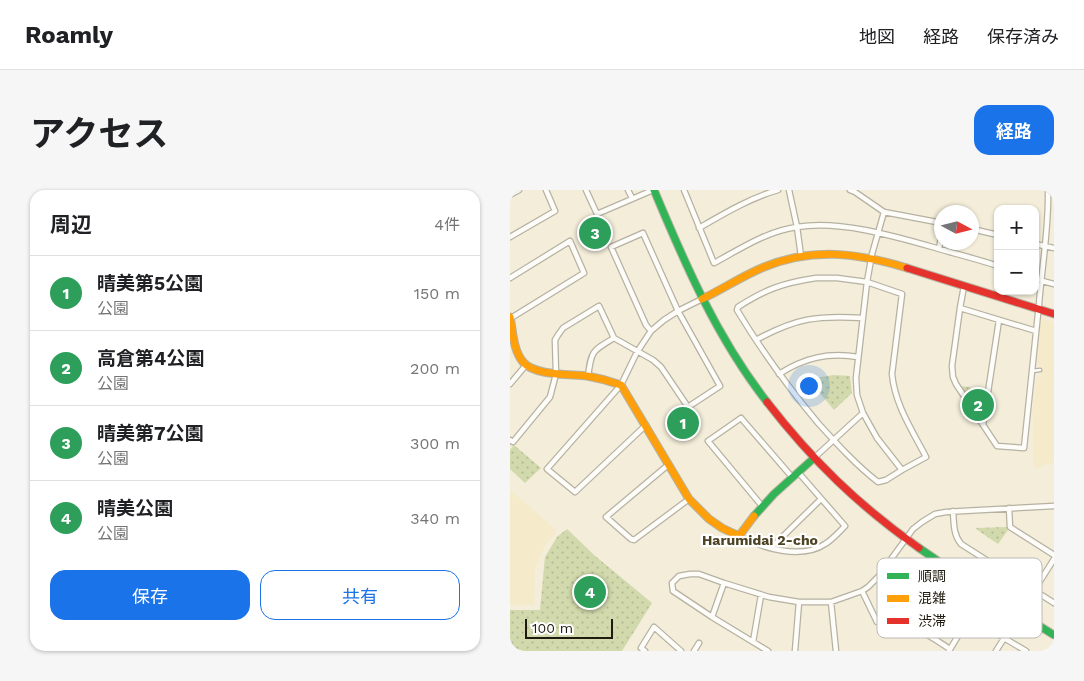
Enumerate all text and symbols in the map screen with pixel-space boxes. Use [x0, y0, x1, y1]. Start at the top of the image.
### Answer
text: Roamly [25, 21, 113, 49]
text: 地図 [859, 26, 895, 47]
text: 経路 [923, 26, 959, 47]
text: 保存済み [987, 26, 1059, 47]
button: 経路 [974, 105, 1054, 155]
text: アクセス [30, 113, 168, 155]
north arrow [934, 205, 979, 250]
map controls [994, 205, 1039, 295]
button: + [994, 205, 1039, 250]
text: 周辺 [50, 212, 92, 237]
pin: 3 [579, 214, 611, 252]
text: 4件 [434, 215, 460, 234]
button: − [994, 250, 1039, 295]
text: 晴美第5公園 [97, 272, 203, 295]
text: 1 [63, 284, 69, 303]
text: 150 m [414, 284, 460, 303]
text: 公園 [97, 299, 129, 318]
text: 高倉第4公園 [97, 347, 204, 370]
text: 2 [61, 359, 71, 378]
text: 200 m [410, 359, 460, 378]
your location [796, 373, 822, 399]
text: 公園 [97, 374, 129, 393]
pin: 2 [962, 386, 994, 424]
pin: 1 [667, 404, 699, 442]
text: 晴美第7公園 [97, 422, 204, 445]
text: 3 [61, 434, 71, 453]
text: 300 m [410, 434, 460, 453]
text: 公園 [97, 449, 129, 468]
text: 晴美公園 [97, 497, 173, 520]
text: 4 [61, 509, 71, 528]
text: 340 m [410, 509, 460, 528]
text: 公園 [97, 524, 129, 543]
district label: Harumidai 2-cho [702, 532, 818, 548]
legend [877, 558, 1042, 638]
text: 順調 [918, 568, 946, 584]
button: 保存 [50, 570, 250, 620]
button: 共有 [260, 570, 460, 620]
pin: 4 [574, 573, 606, 611]
text: 混雑 [918, 590, 946, 606]
text: 渋滞 [918, 613, 946, 629]
scale bar [525, 616, 612, 639]
text: 100 m [532, 620, 573, 636]

